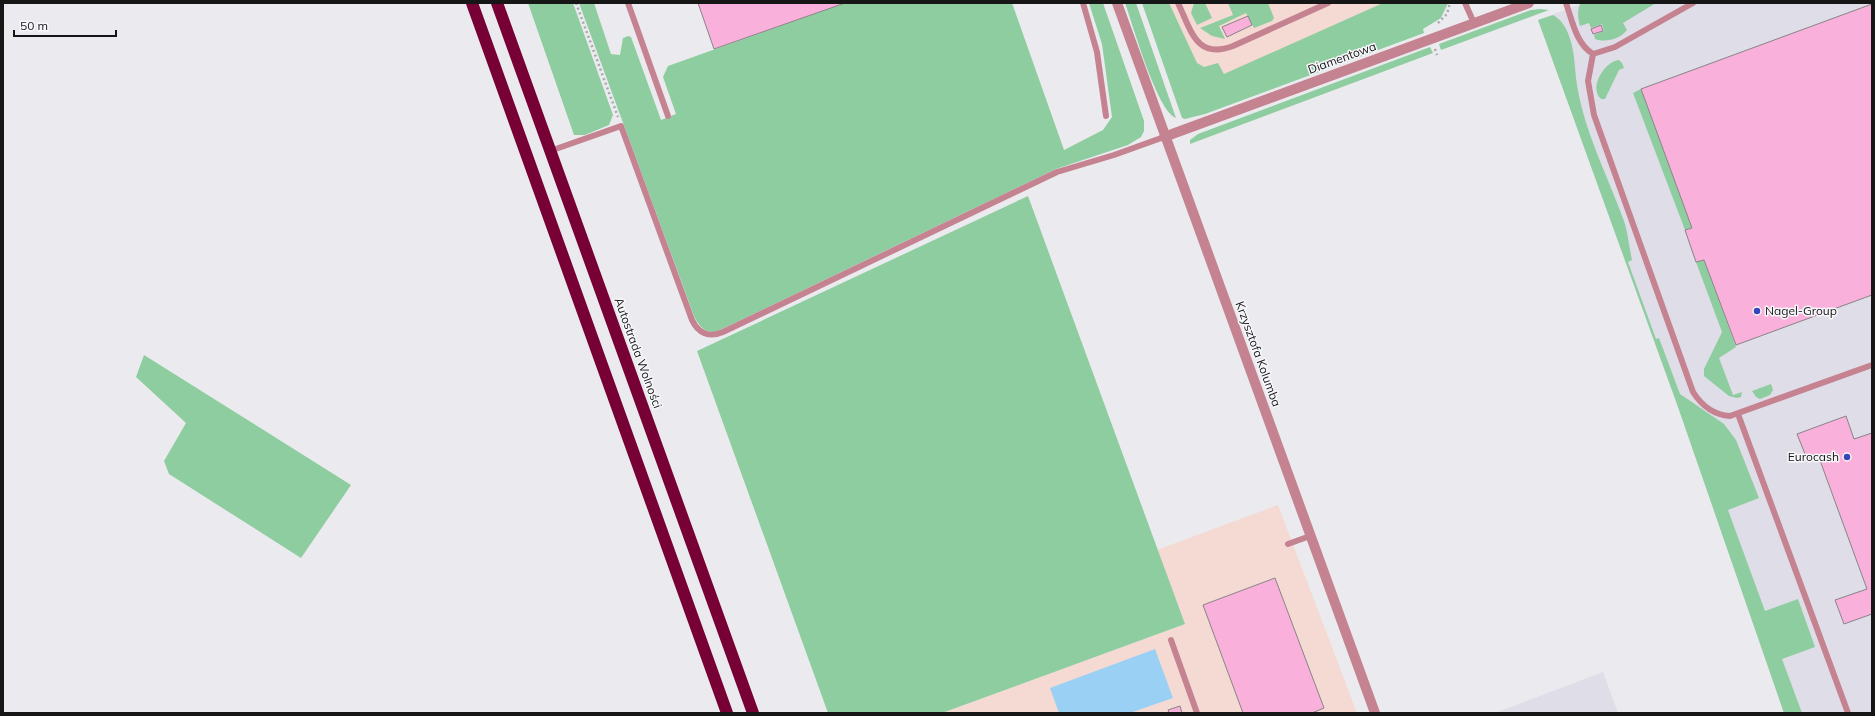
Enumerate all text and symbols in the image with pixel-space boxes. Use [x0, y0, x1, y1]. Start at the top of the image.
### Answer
scale bar [14, 12, 116, 38]
text: 50 m [20, 18, 48, 33]
street label: Diamentowa [1306, 38, 1378, 77]
street label: Autostrada Wolności [611, 295, 666, 410]
street label: Krzysztofa Kolumba [1232, 299, 1284, 408]
place label: Nagel-Group [1765, 303, 1837, 318]
marker: Nagel-Group [1752, 306, 1762, 316]
place label: Eurocash [1788, 449, 1839, 464]
marker: Eurocash [1842, 452, 1852, 462]

